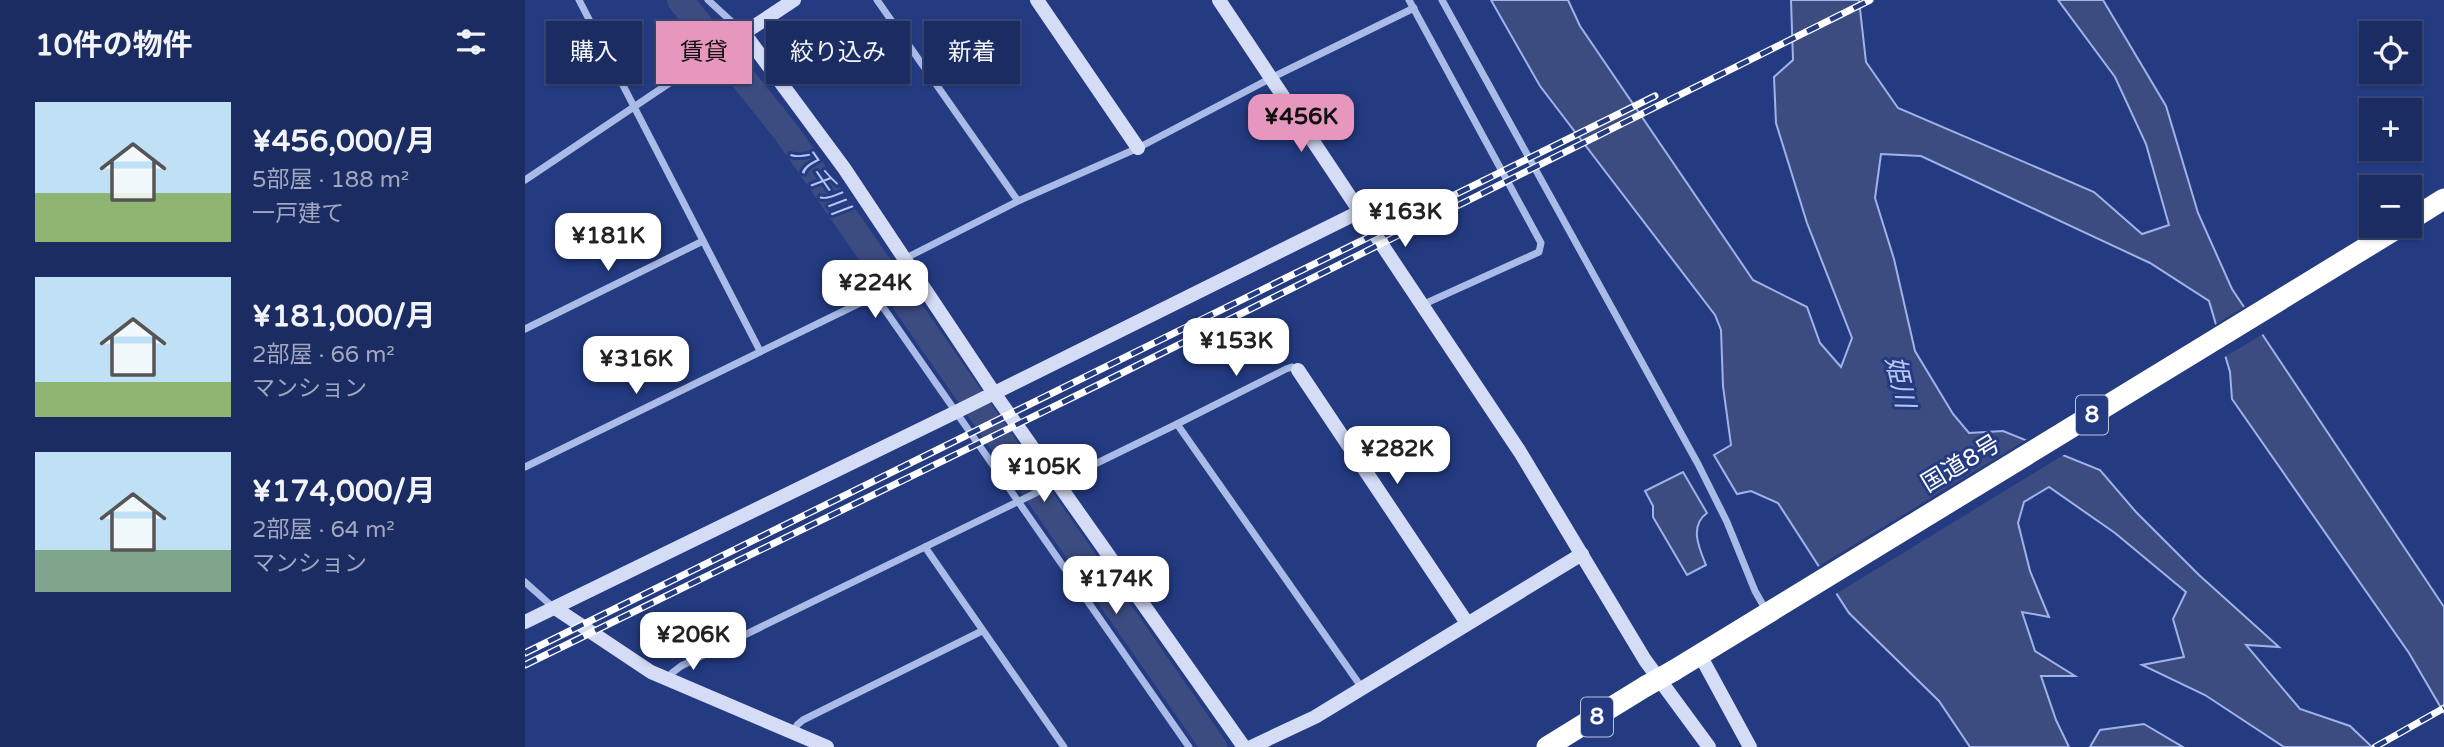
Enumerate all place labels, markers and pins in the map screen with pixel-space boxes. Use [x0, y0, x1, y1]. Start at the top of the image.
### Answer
pin: ¥456K [1252, 94, 1350, 154]
pin: ¥163K [1356, 190, 1454, 249]
pin: ¥181K [559, 214, 657, 273]
pin: ¥224K [826, 260, 924, 320]
pin: ¥153K [1187, 318, 1285, 378]
pin: ¥316K [587, 336, 685, 396]
pin: ¥282K [1348, 426, 1446, 486]
pin: ¥105K [995, 444, 1093, 504]
pin: ¥174K [1067, 556, 1165, 616]
pin: ¥206K [644, 612, 742, 672]

